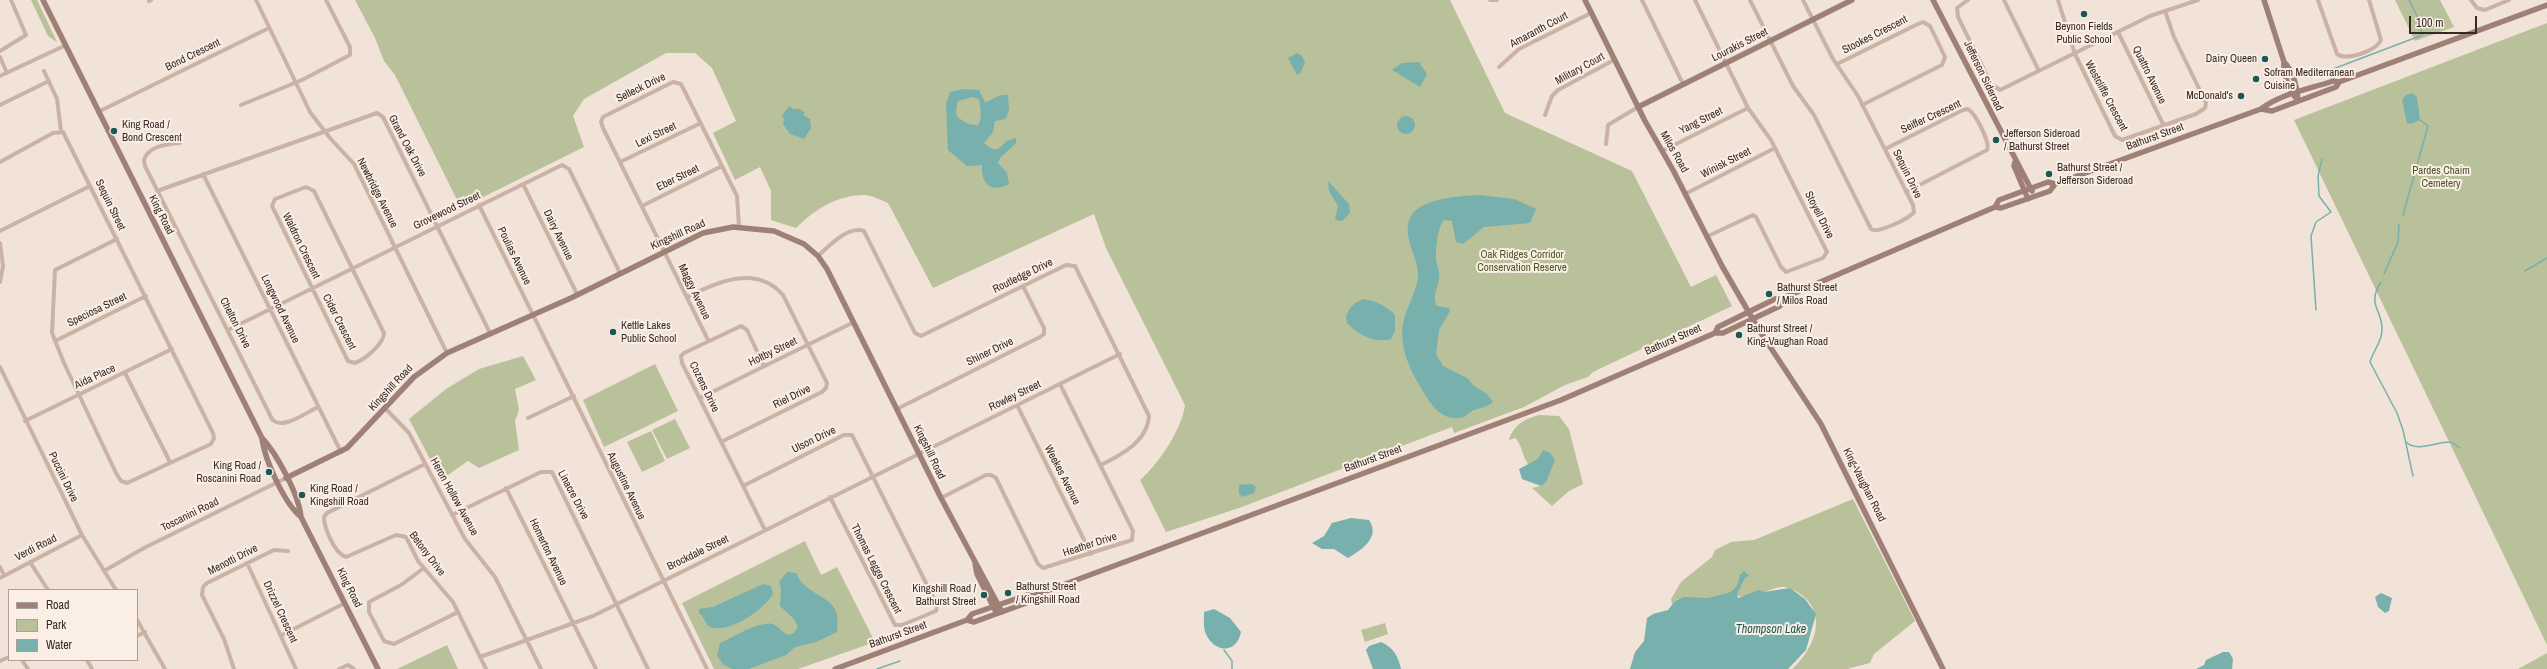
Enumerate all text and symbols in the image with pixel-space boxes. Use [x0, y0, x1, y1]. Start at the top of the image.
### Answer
scale bar [2411, 8, 2479, 34]
street label: Amaranth Court [1508, 9, 1570, 51]
marker: Beynon Fields Public School [2079, 9, 2089, 19]
street label: Stookes Crescent [1840, 13, 1910, 57]
text: 100 m [2416, 15, 2443, 31]
place label: Beynon Fields Public School [2055, 20, 2113, 46]
street label: Lourakis Street [1710, 25, 1770, 65]
street label: Bond Crescent [163, 36, 223, 74]
street label: Jefferson Sideroad [1960, 39, 2006, 113]
street label: Quattro Avenue [2129, 44, 2169, 106]
street label: Military Court [1553, 50, 1607, 88]
place label: Dairy Queen [2206, 52, 2257, 66]
marker: Dairy Queen [2260, 54, 2270, 64]
street label: Westcliffe Crescent [2082, 59, 2130, 133]
place label: Sofram Mediterranean Cuisine [2264, 66, 2354, 92]
street label: Selleck Drive [614, 70, 668, 106]
marker: Sofram Mediterranean Cuisine [2251, 74, 2261, 84]
place label: McDonald's [2186, 89, 2233, 103]
marker: McDonald's [2236, 91, 2246, 101]
street label: Seiffer Crescent [1899, 97, 1963, 137]
street label: Yang Street [1677, 104, 1725, 138]
street label: Grand Oak Drive [385, 113, 429, 179]
place label: King Road / Bond Crescent [122, 118, 182, 144]
street label: Lexi Street [634, 120, 678, 150]
street label: Bathurst Street [2124, 121, 2186, 153]
marker: King Road / Bond Crescent [109, 126, 119, 136]
place label: Jefferson Sideroad / Bathurst Street [2004, 127, 2080, 153]
street label: Milos Road [1657, 129, 1691, 175]
marker: Jefferson Sideroad / Bathurst Street [1991, 135, 2001, 145]
street label: Winisk Street [1699, 145, 1753, 181]
street label: Sequin Drive [1890, 147, 1924, 201]
street label: Newbridge Avenue [354, 156, 400, 230]
place label: Bathurst Street / Jefferson Sideroad [2057, 161, 2133, 187]
street label: Eber Street [655, 162, 701, 194]
park label: Pardes Chaim Cemetery [2412, 164, 2470, 190]
marker: Bathurst Street / Jefferson Sideroad [2044, 169, 2054, 179]
street label: Sequin Street [92, 177, 128, 233]
street label: Grovewood Street [411, 189, 483, 233]
street label: Stoyell Drive [1802, 189, 1836, 241]
street label: King Road [145, 193, 177, 237]
street label: Dairy Avenue [540, 208, 576, 262]
street label: Waldron Crescent [279, 211, 323, 281]
street label: Kingshill Road [649, 217, 707, 253]
street label: Poulias Avenue [494, 225, 534, 287]
park label: Oak Ridges Corridor Conservation Reserve [1477, 248, 1567, 274]
street label: Routledge Drive [991, 256, 1055, 296]
street label: Maggy Avenue [675, 262, 713, 322]
street label: Longwood Avenue [258, 273, 302, 345]
place label: Bathurst Street / Milos Road [1777, 281, 1837, 307]
marker: Bathurst Street / Milos Road [1764, 289, 1774, 299]
street label: Speciosa Street [65, 290, 129, 330]
street label: Cider Crescent [319, 292, 359, 352]
street label: Chelton Drive [217, 295, 253, 351]
place label: Kettle Lakes Public School [621, 319, 676, 345]
street label: Bathurst Street [1643, 322, 1703, 358]
place label: Bathurst Street / King-Vaughan Road [1747, 322, 1828, 348]
marker: Kettle Lakes Public School [608, 327, 618, 337]
marker: Bathurst Street / King-Vaughan Road [1734, 330, 1744, 340]
street label: Holtby Street [747, 335, 799, 369]
street label: Shiner Drive [964, 335, 1016, 369]
street label: Cozens Drive [686, 360, 722, 414]
street label: Aida Place [72, 362, 118, 392]
street label: Kingshill Road [366, 362, 416, 414]
street label: Rowley Street [987, 378, 1043, 414]
street label: Riel Drive [771, 382, 813, 412]
street label: Kingshill Road [910, 423, 948, 481]
street label: Ulson Drive [790, 424, 838, 456]
street label: Weekes Avenue [1041, 443, 1083, 507]
street label: Bathurst Street [1342, 443, 1404, 475]
street label: King-Vaughan Road [1840, 446, 1888, 524]
street label: Puccini Drive [45, 450, 81, 504]
street label: Augustine Avenue [604, 450, 648, 522]
street label: Heron Hollow Avenue [427, 456, 481, 538]
place label: King Road / Roscanini Road [196, 459, 261, 485]
marker: King Road / Roscanini Road [264, 467, 274, 477]
street label: Linacre Drive [554, 468, 592, 522]
place label: King Road / Kingshill Road [310, 482, 369, 508]
marker: King Road / Kingshill Road [297, 490, 307, 500]
street label: Toscanini Road [159, 495, 221, 535]
street label: Homerton Avenue [526, 517, 570, 587]
street label: Thomas Legge Crescent [848, 522, 904, 616]
street label: Betony Drive [406, 529, 448, 579]
street label: Heather Drive [1061, 530, 1119, 560]
street label: Verdi Road [13, 532, 59, 564]
street label: Brockdale Street [665, 532, 731, 574]
street label: Menotti Drive [206, 542, 260, 578]
street label: King Road [333, 566, 365, 610]
street label: Drizzel Crescent [260, 579, 300, 645]
place label: Bathurst Street / Kingshill Road [1016, 580, 1080, 606]
place label: Kingshill Road / Bathurst Street [912, 582, 976, 608]
marker: Bathurst Street / Kingshill Road [1003, 588, 1013, 598]
legend [8, 589, 138, 661]
marker: Kingshill Road / Bathurst Street [979, 590, 989, 600]
text: Road [46, 597, 70, 613]
text: Park [46, 617, 66, 633]
street label: Bathurst Street [867, 619, 929, 651]
water label: Thompson Lake [1736, 623, 1806, 637]
text: Water [46, 637, 72, 653]

